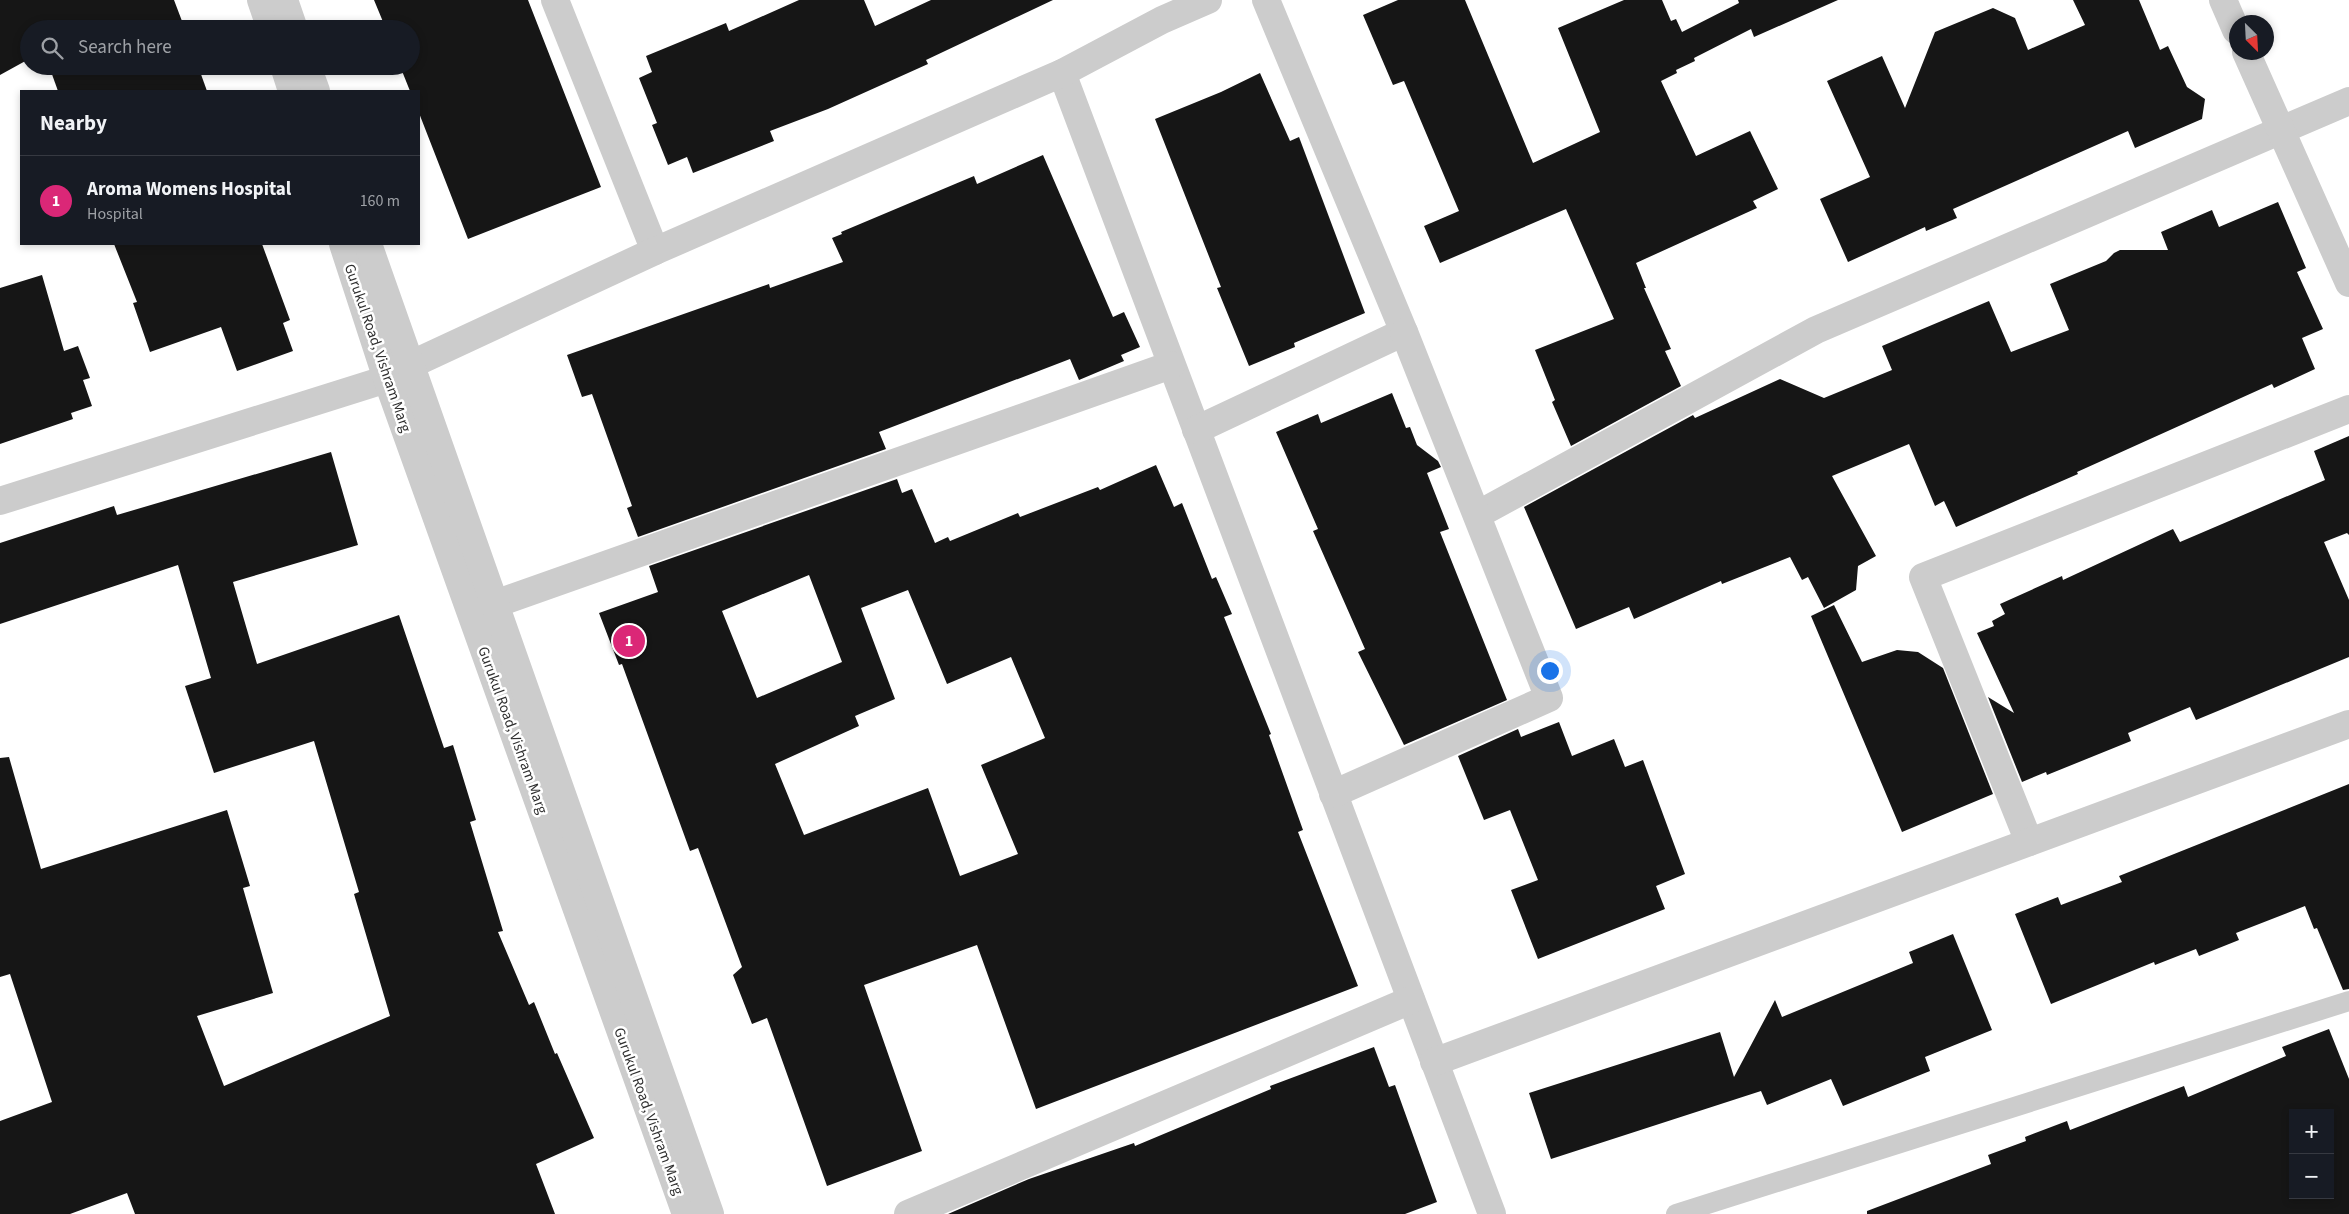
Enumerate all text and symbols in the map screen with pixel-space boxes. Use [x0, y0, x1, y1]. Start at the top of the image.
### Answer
north arrow [2229, 15, 2274, 60]
search box [20, 20, 420, 75]
icon: search [38, 34, 66, 62]
text: Search here [78, 34, 172, 61]
text: Nearby [40, 108, 107, 138]
text: Aroma Womens Hospital [87, 176, 291, 203]
text: 1 [52, 190, 60, 212]
text: 160 m [360, 190, 400, 212]
text: Hospital [87, 203, 143, 225]
street label: Gurukul Road, Vishram Marg [339, 261, 416, 436]
pin: 1 [613, 622, 645, 660]
street label: Gurukul Road, Vishram Marg [472, 644, 553, 817]
your location [1537, 658, 1563, 684]
street label: Gurukul Road, Vishram Marg [608, 1025, 689, 1198]
map controls [2289, 1109, 2334, 1199]
button: + [2289, 1109, 2334, 1154]
button: − [2289, 1154, 2334, 1199]

